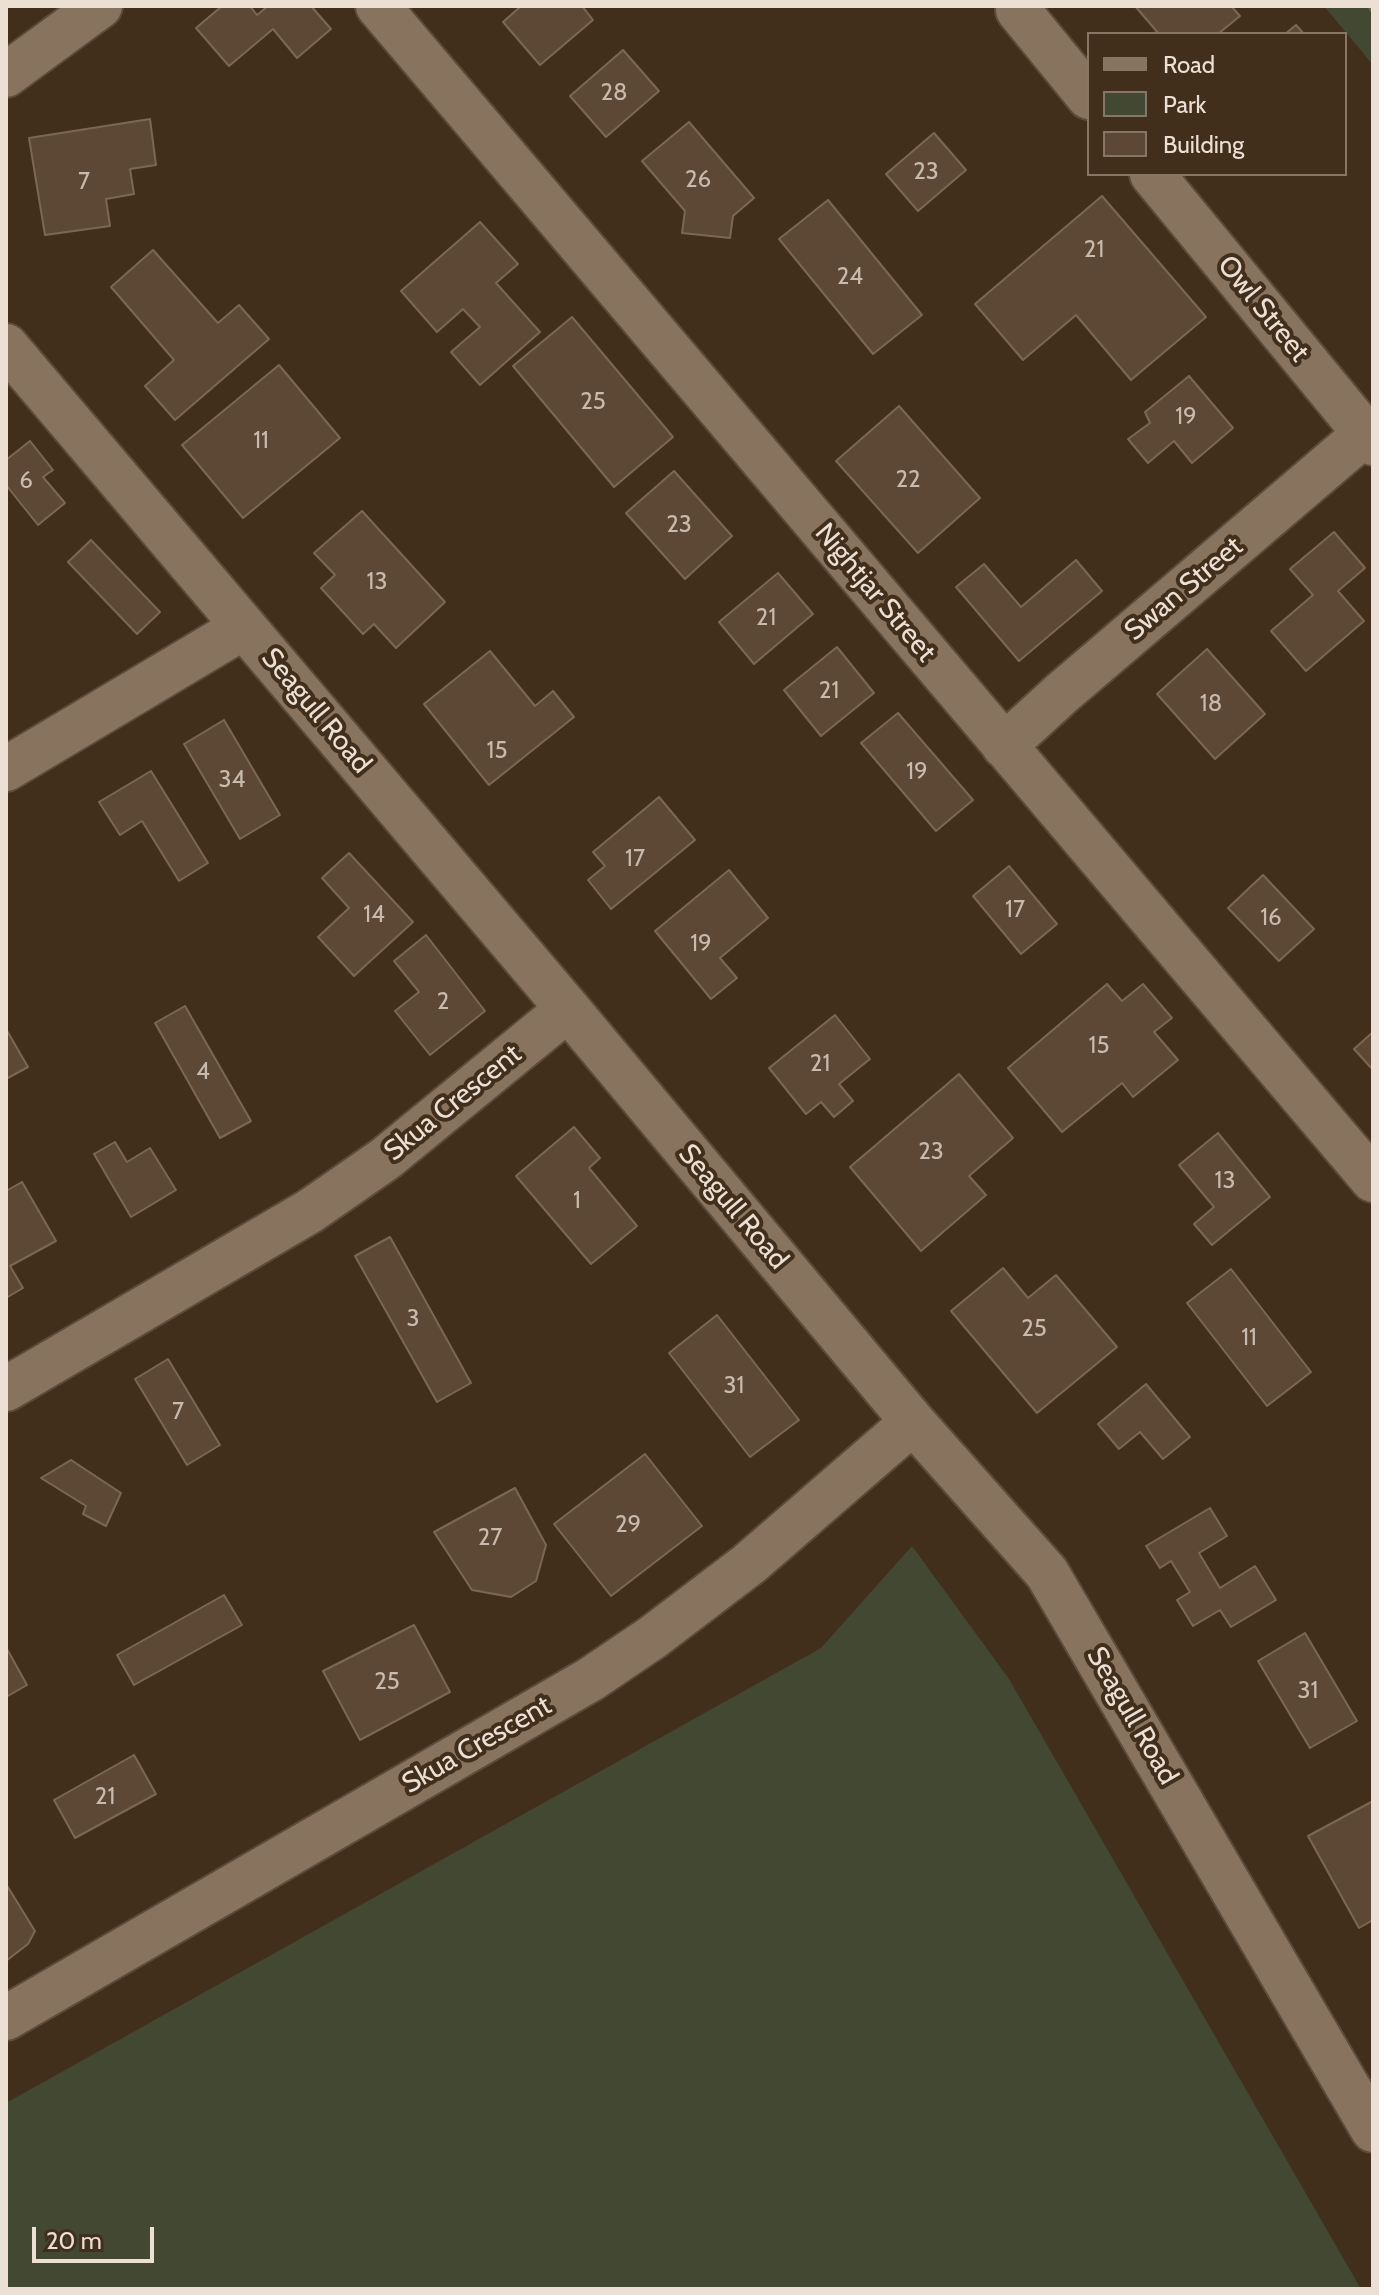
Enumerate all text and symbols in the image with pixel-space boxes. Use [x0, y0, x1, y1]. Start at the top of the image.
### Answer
legend [1087, 32, 1347, 176]
text: Road [1163, 50, 1215, 79]
house number: 28 [600, 79, 628, 107]
text: Park [1163, 90, 1206, 119]
text: Building [1163, 130, 1244, 159]
house number: 23 [913, 158, 939, 186]
house number: 26 [685, 166, 711, 194]
house number: 7 [78, 168, 90, 196]
house number: 21 [1084, 236, 1104, 264]
street label: Owl Street [1210, 249, 1316, 369]
house number: 24 [837, 263, 863, 291]
house number: 25 [580, 388, 606, 416]
house number: 19 [1175, 403, 1197, 431]
house number: 11 [253, 427, 269, 455]
house number: 22 [895, 466, 921, 494]
house number: 6 [19, 467, 33, 495]
house number: 23 [666, 511, 692, 539]
street label: Nightjar Street [807, 517, 943, 669]
street label: Swan Street [1118, 530, 1250, 648]
house number: 13 [367, 568, 387, 596]
house number: 21 [756, 604, 776, 632]
street label: Seagull Road [254, 642, 378, 780]
house number: 21 [819, 677, 839, 705]
house number: 18 [1200, 690, 1222, 718]
house number: 15 [487, 737, 507, 765]
house number: 19 [906, 758, 928, 786]
house number: 34 [219, 766, 245, 794]
house number: 17 [625, 845, 645, 873]
house number: 17 [1005, 896, 1025, 924]
house number: 14 [363, 901, 385, 929]
house number: 16 [1260, 904, 1282, 932]
house number: 19 [690, 930, 712, 958]
house number: 2 [437, 988, 449, 1016]
house number: 15 [1089, 1032, 1109, 1060]
street label: Skua Crescent [378, 1038, 528, 1168]
house number: 21 [810, 1050, 830, 1078]
house number: 4 [196, 1058, 210, 1086]
street label: Seagull Road [671, 1138, 795, 1276]
house number: 23 [918, 1138, 944, 1166]
house number: 13 [1215, 1167, 1235, 1195]
house number: 1 [573, 1187, 581, 1215]
house number: 3 [407, 1305, 419, 1333]
house number: 25 [1021, 1315, 1047, 1343]
house number: 11 [1241, 1324, 1257, 1352]
house number: 31 [724, 1372, 744, 1400]
house number: 7 [172, 1398, 184, 1426]
house number: 29 [615, 1511, 641, 1539]
house number: 27 [478, 1524, 502, 1552]
street label: Seagull Road [1079, 1641, 1185, 1791]
house number: 25 [374, 1668, 400, 1696]
house number: 31 [1298, 1677, 1318, 1705]
street label: Skua Crescent [397, 1689, 557, 1801]
house number: 21 [95, 1783, 115, 1811]
scale bar [36, 2211, 158, 2261]
text: 20 m [46, 2226, 102, 2255]

